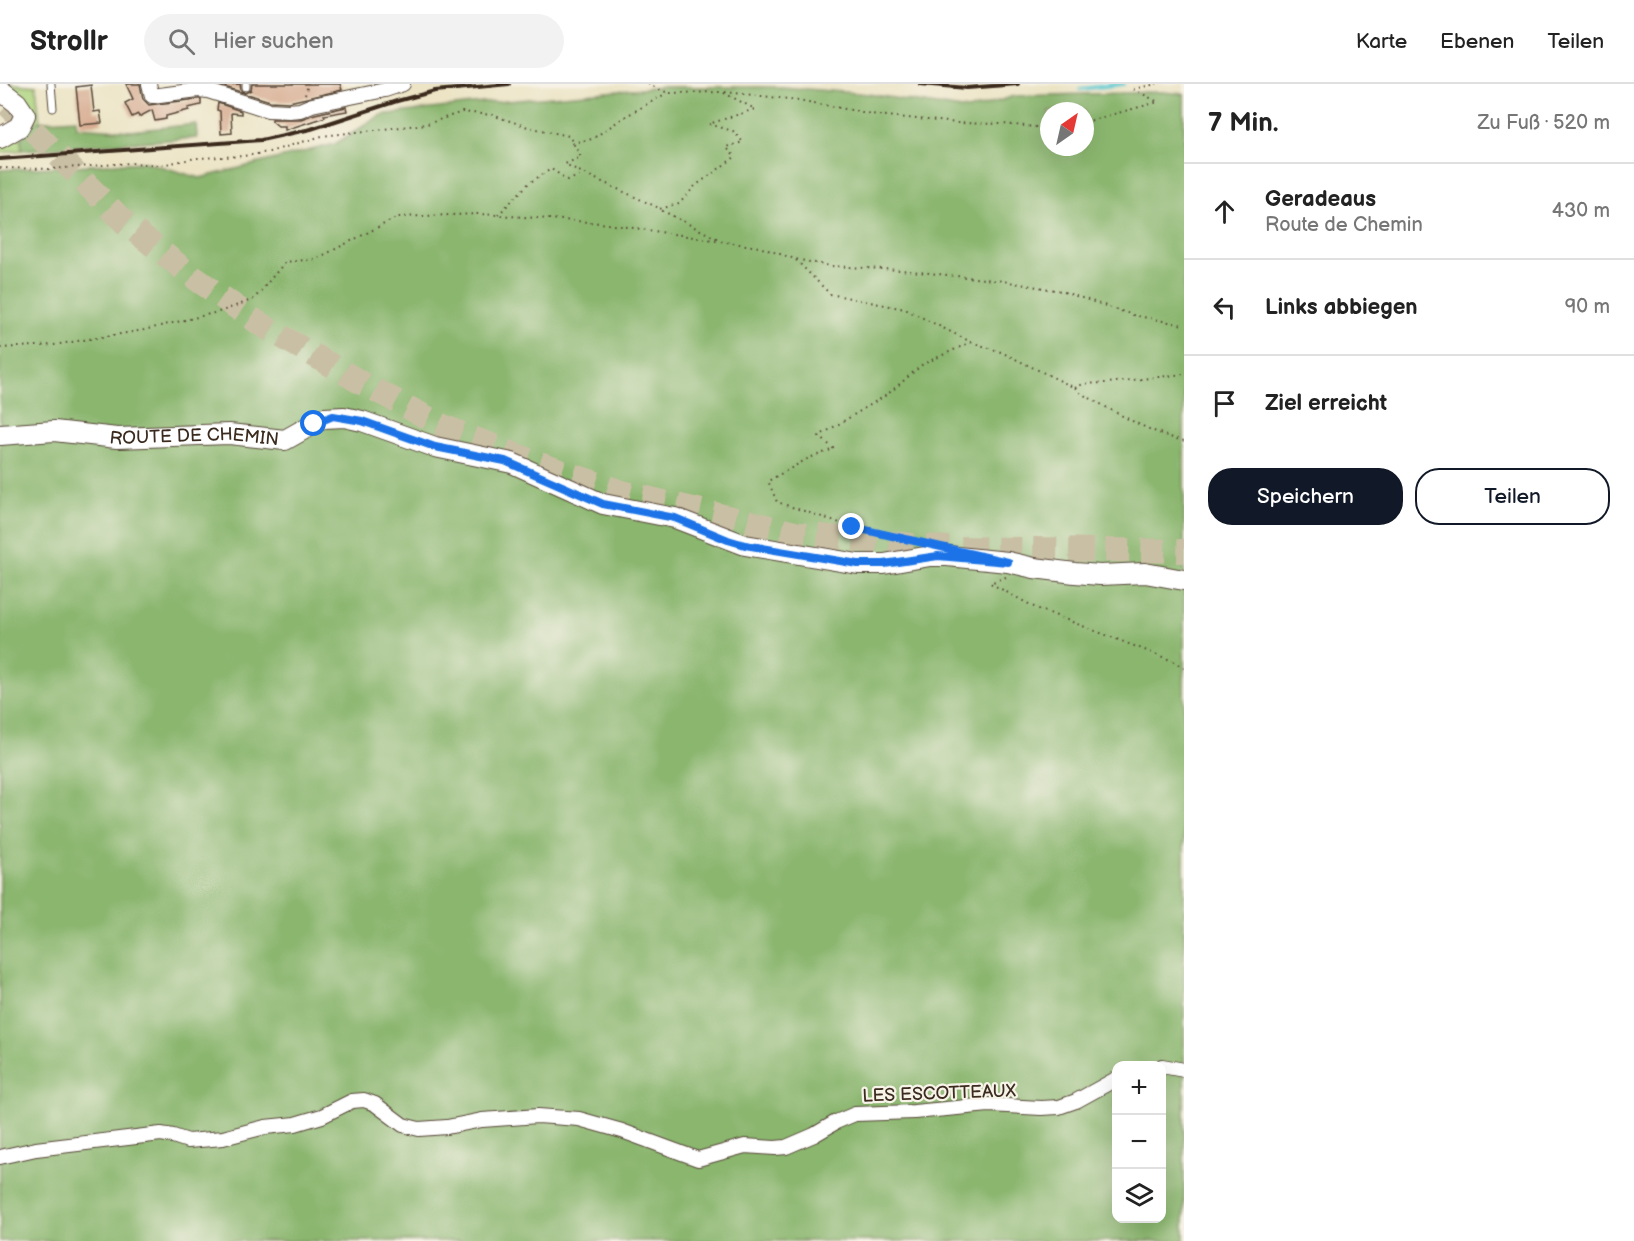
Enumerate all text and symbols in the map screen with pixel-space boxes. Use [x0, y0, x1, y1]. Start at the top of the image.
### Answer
search box [144, 14, 564, 68]
text: Strollr [30, 25, 108, 58]
icon: search [165, 25, 198, 58]
text: Hier suchen [213, 28, 334, 55]
text: Karte [1356, 29, 1407, 54]
text: Ebenen [1440, 29, 1514, 54]
text: Teilen [1547, 29, 1604, 54]
north arrow [1040, 102, 1094, 156]
text: 7 Min. [1208, 108, 1278, 139]
text: Zu Fuß · 520 m [1478, 111, 1610, 135]
text: Geradeaus [1265, 186, 1376, 213]
icon: ahead [1208, 195, 1241, 228]
text: 430 m [1552, 199, 1610, 223]
text: Route de Chemin [1265, 213, 1423, 237]
icon: left [1208, 291, 1241, 324]
text: Links abbiegen [1265, 294, 1418, 321]
text: 90 m [1565, 295, 1610, 319]
icon: arrive [1208, 387, 1241, 420]
text: Ziel erreicht [1265, 390, 1387, 417]
route start [300, 410, 326, 436]
street label: ROUTE DE CHEMIN [108, 424, 280, 450]
button: Speichern [1208, 468, 1403, 525]
button: Teilen [1415, 468, 1610, 525]
route end [838, 513, 864, 539]
map controls [1112, 1061, 1166, 1223]
button: + [1112, 1061, 1166, 1115]
street label: LES ESCOTTEAUX [862, 1080, 1017, 1107]
button: − [1112, 1115, 1166, 1169]
button: layers [1112, 1169, 1166, 1223]

